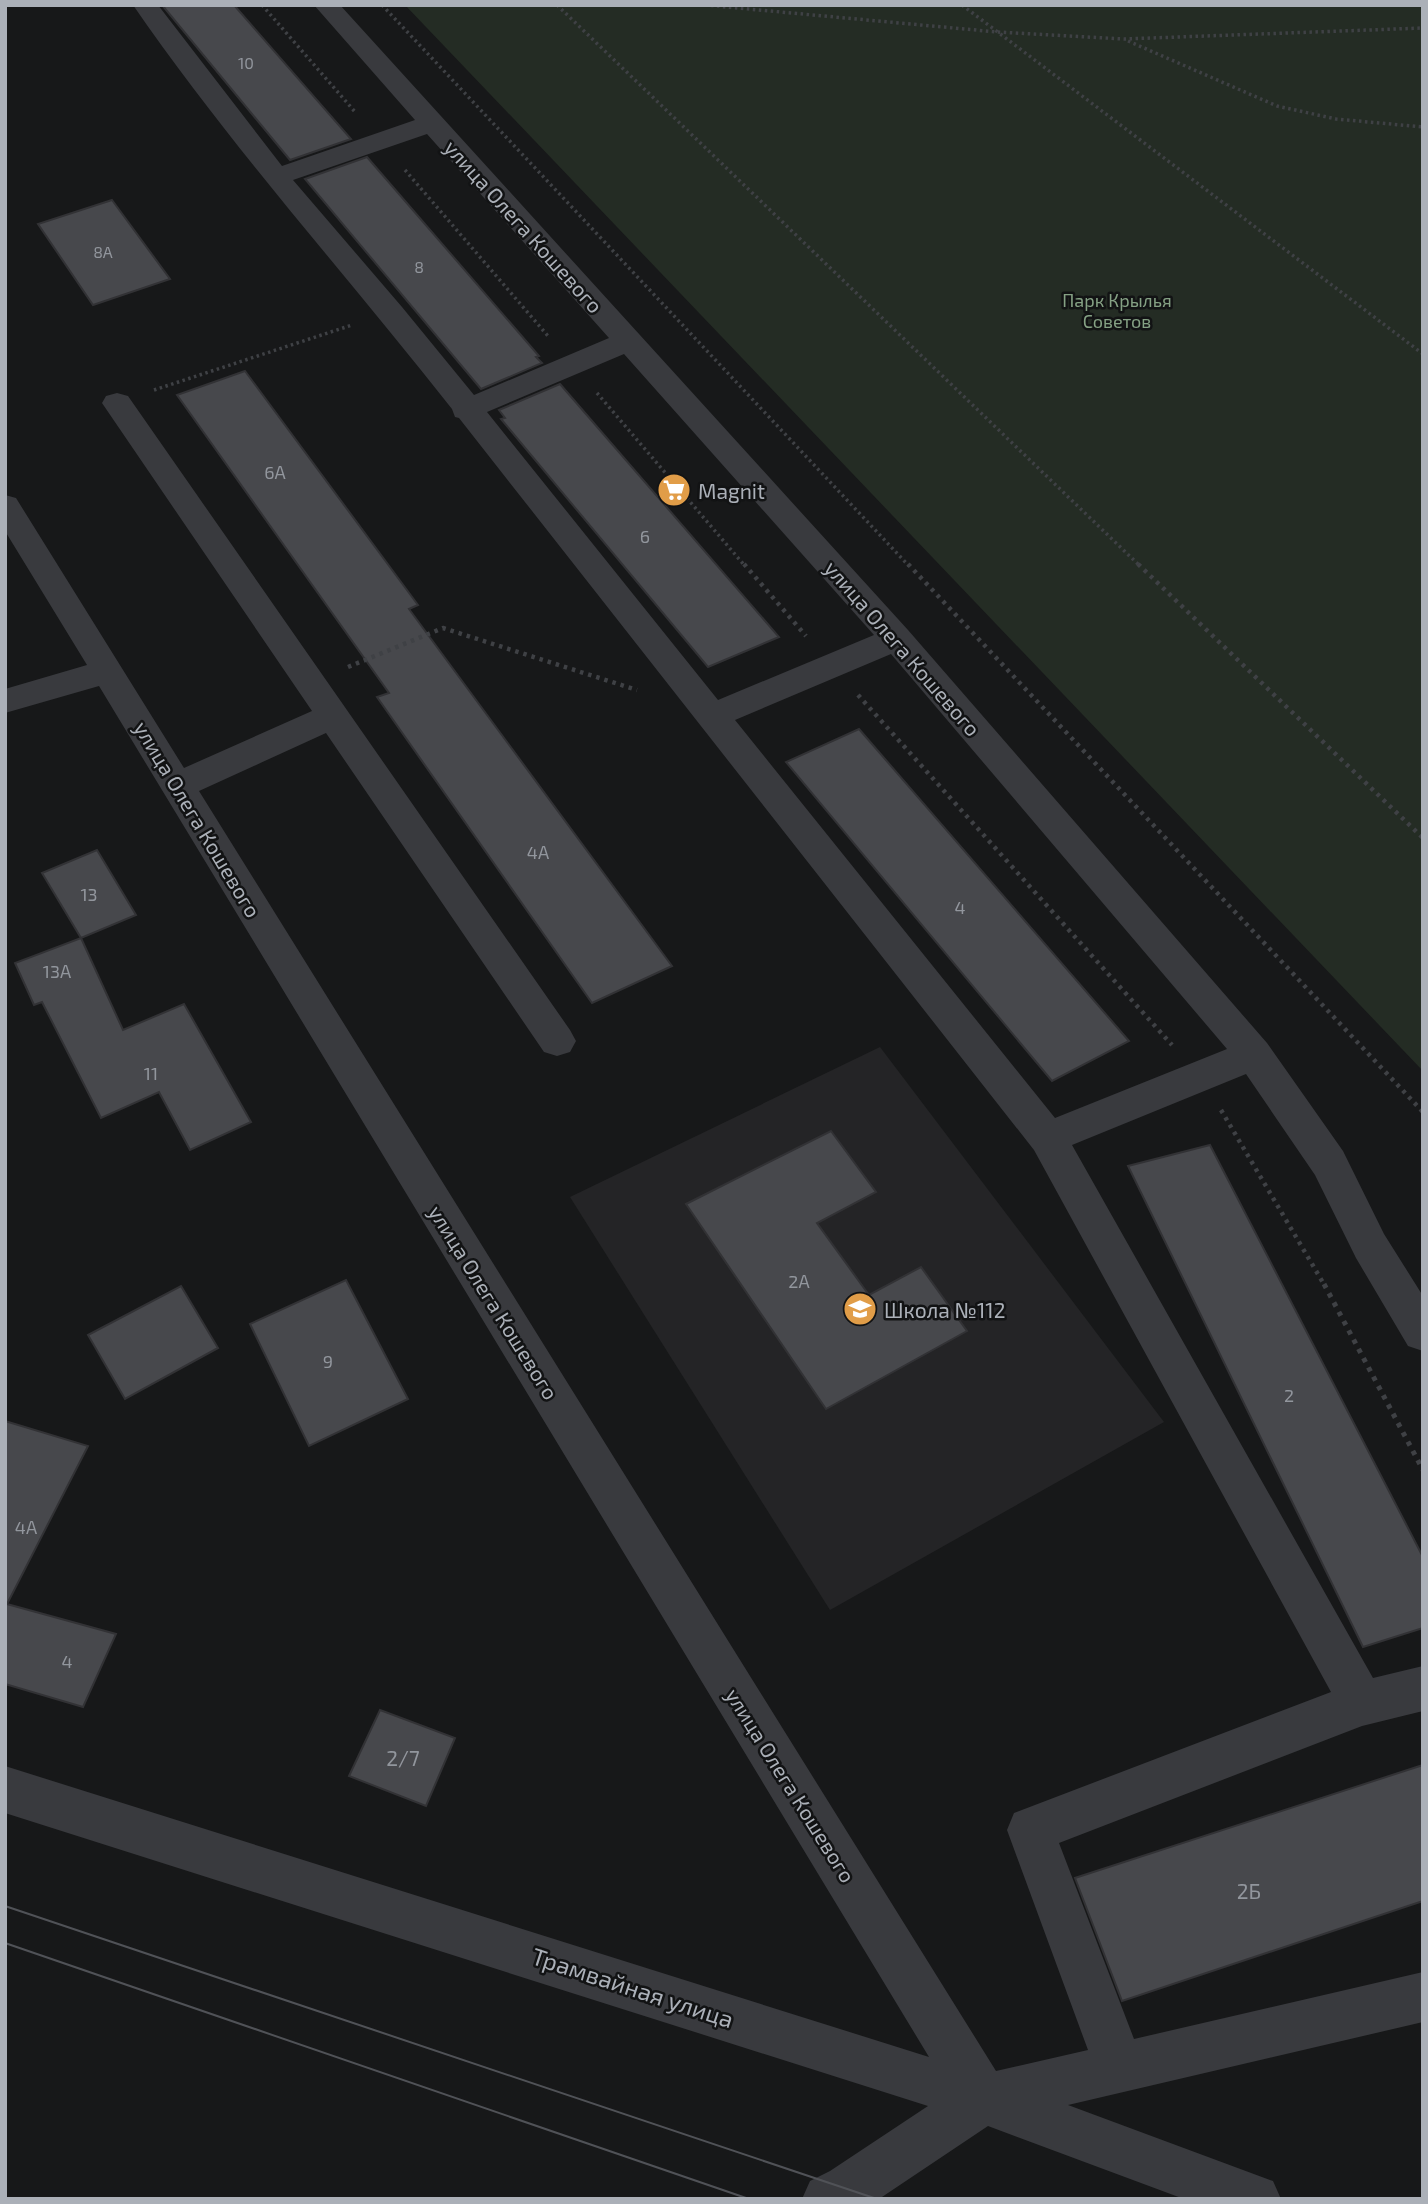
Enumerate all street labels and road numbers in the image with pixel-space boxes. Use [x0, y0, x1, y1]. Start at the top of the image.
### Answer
street label: улица Олега Кошевого [439, 134, 608, 318]
street label: улица Олега Кошевого [819, 555, 986, 741]
street label: улица Олега Кошевого [129, 716, 266, 922]
street label: улица Олега Кошевого [423, 1200, 564, 1404]
street label: улица Олега Кошевого [720, 1683, 861, 1887]
street label: Трамвайная улица [528, 1941, 738, 2034]

